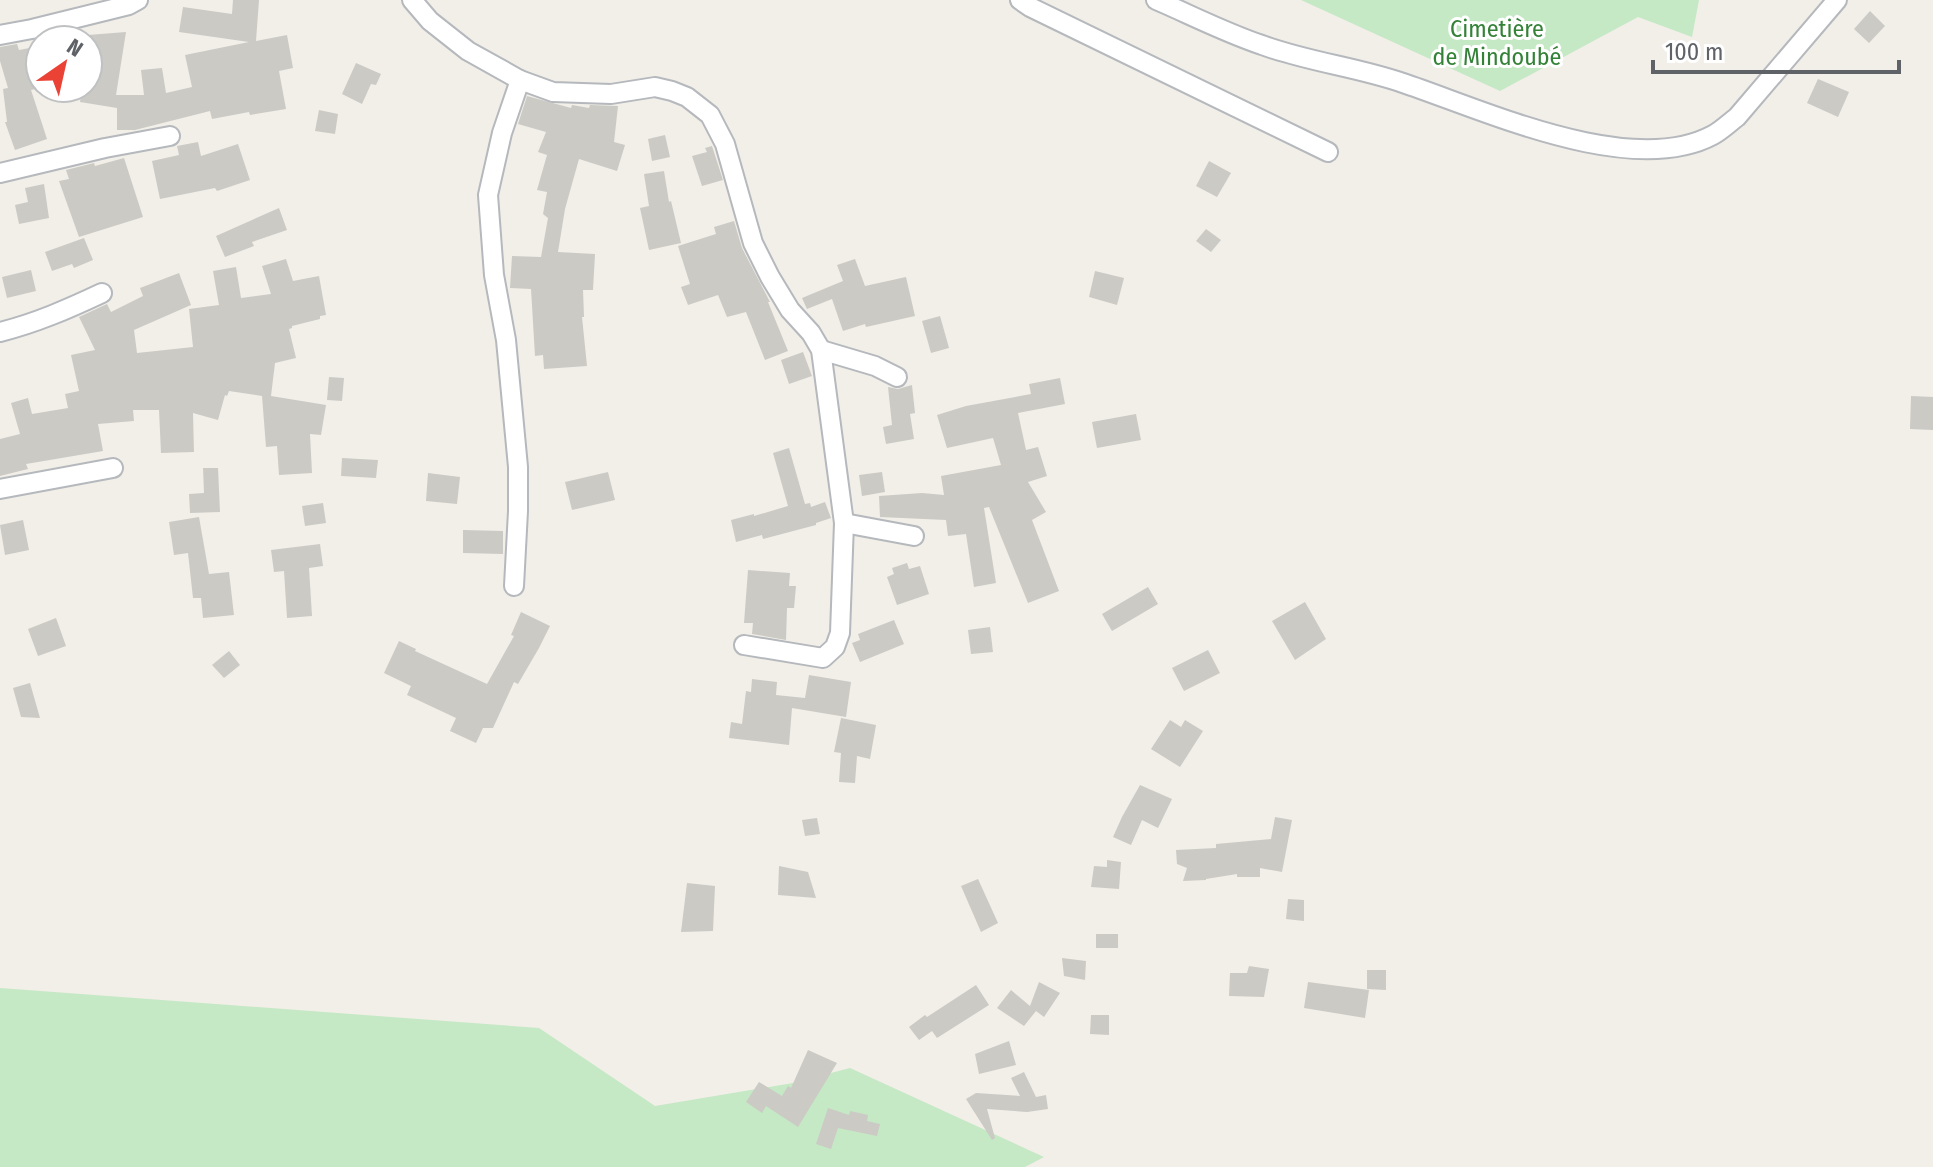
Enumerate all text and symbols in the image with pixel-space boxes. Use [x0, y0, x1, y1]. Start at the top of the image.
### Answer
park label: Cimetière de Mindoubé [1433, 15, 1561, 71]
north arrow [24, 24, 104, 104]
scale bar [1653, 24, 1899, 74]
text: N [62, 33, 88, 63]
text: 100 m [1665, 38, 1723, 66]

